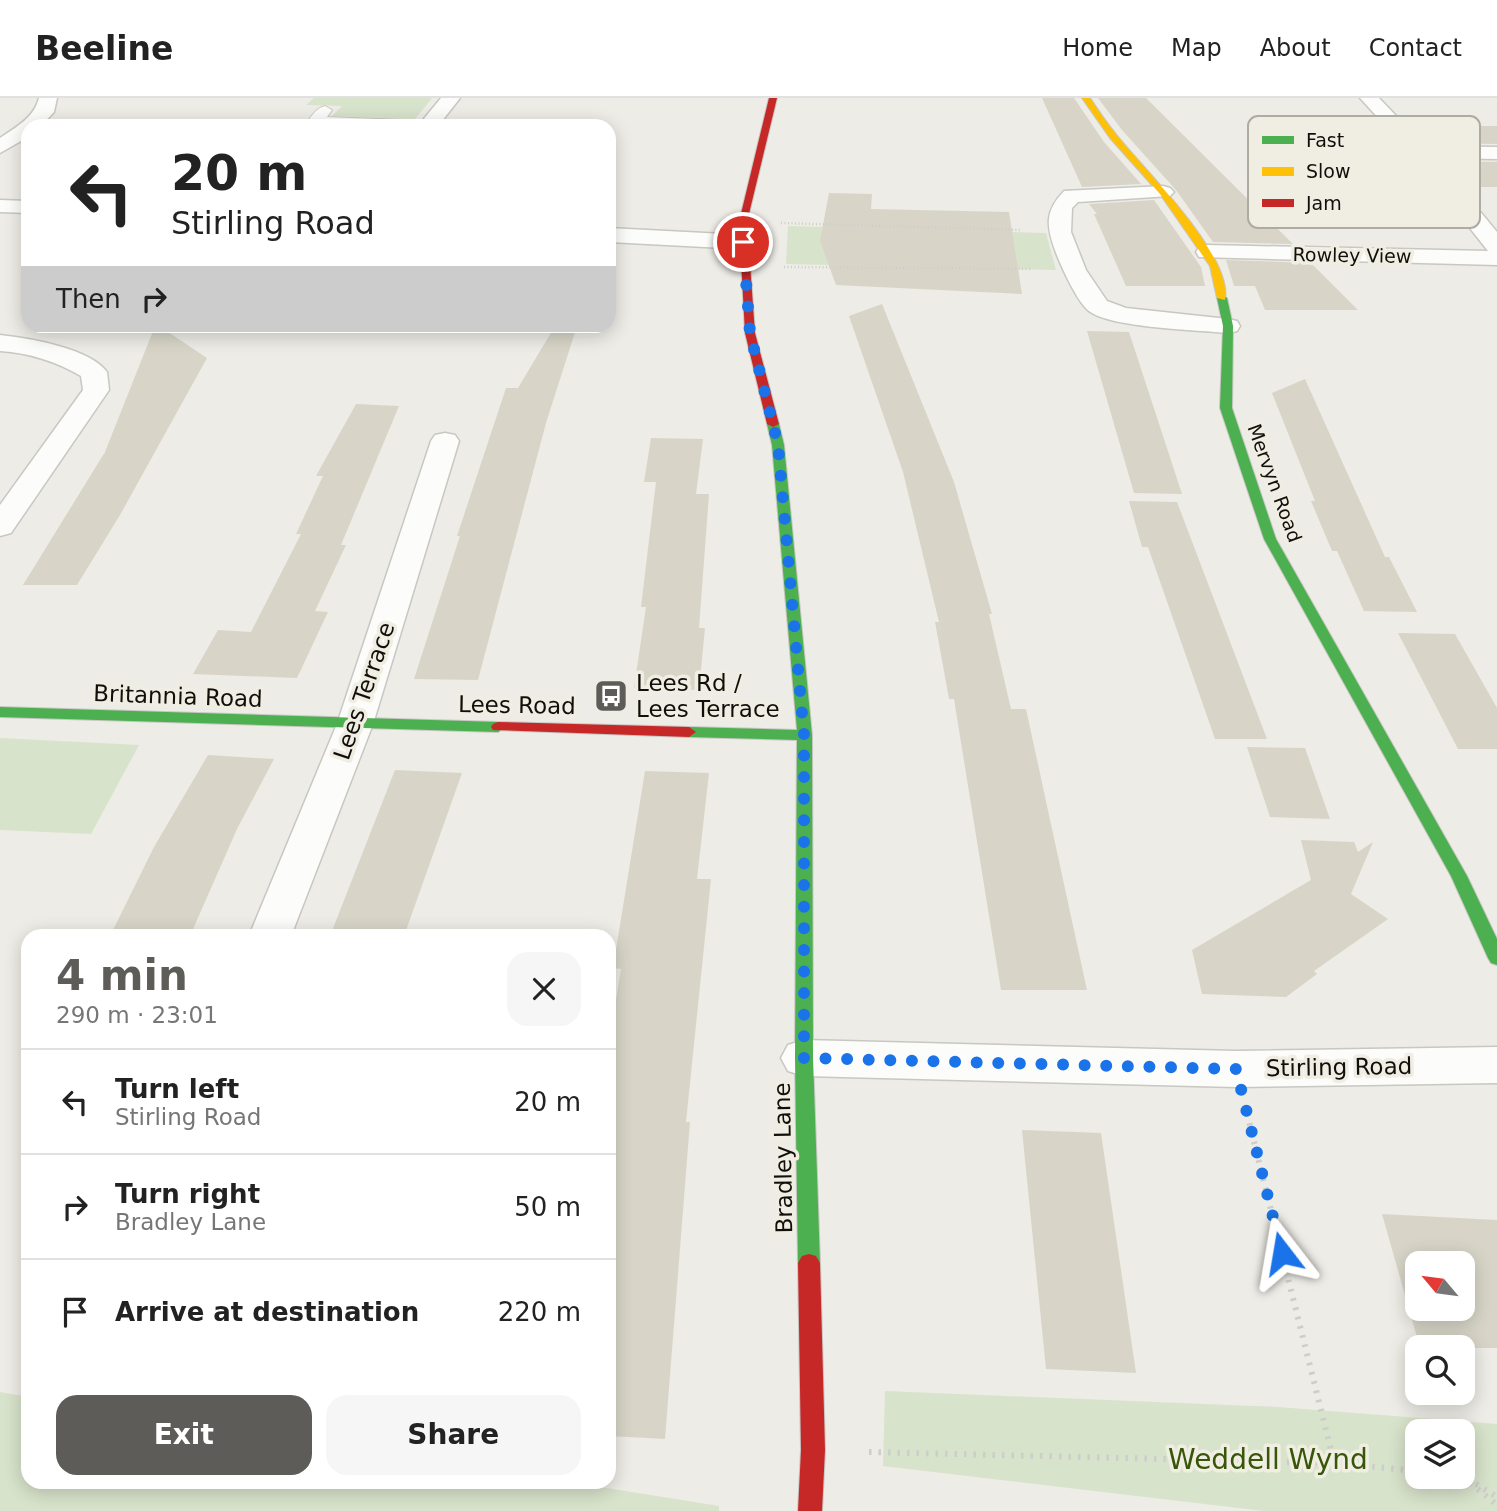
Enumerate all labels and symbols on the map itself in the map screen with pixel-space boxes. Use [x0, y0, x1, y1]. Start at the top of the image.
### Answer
legend [1248, 116, 1480, 228]
text: Fast [1306, 129, 1344, 151]
text: Slow [1306, 160, 1351, 182]
text: Jam [1305, 192, 1342, 214]
pin [713, 212, 773, 272]
street label: Rowley View [1292, 243, 1412, 267]
street label: Mervyn Road [1243, 421, 1307, 545]
street label: Lees Terrace [328, 619, 400, 763]
place label: Lees Rd / Lees Terrace [636, 670, 780, 722]
bus stop icon: Lees Rd / Lees Terrace [592, 677, 630, 715]
street label: Britannia Road [93, 680, 263, 712]
street label: Lees Road [458, 691, 576, 719]
street label: Stirling Road [1266, 1053, 1412, 1081]
street label: Bradley Lane [769, 1082, 797, 1234]
position arrow [1245, 1216, 1319, 1290]
north arrow [1405, 1251, 1475, 1321]
park label: Weddell Wynd [1168, 1443, 1368, 1476]

